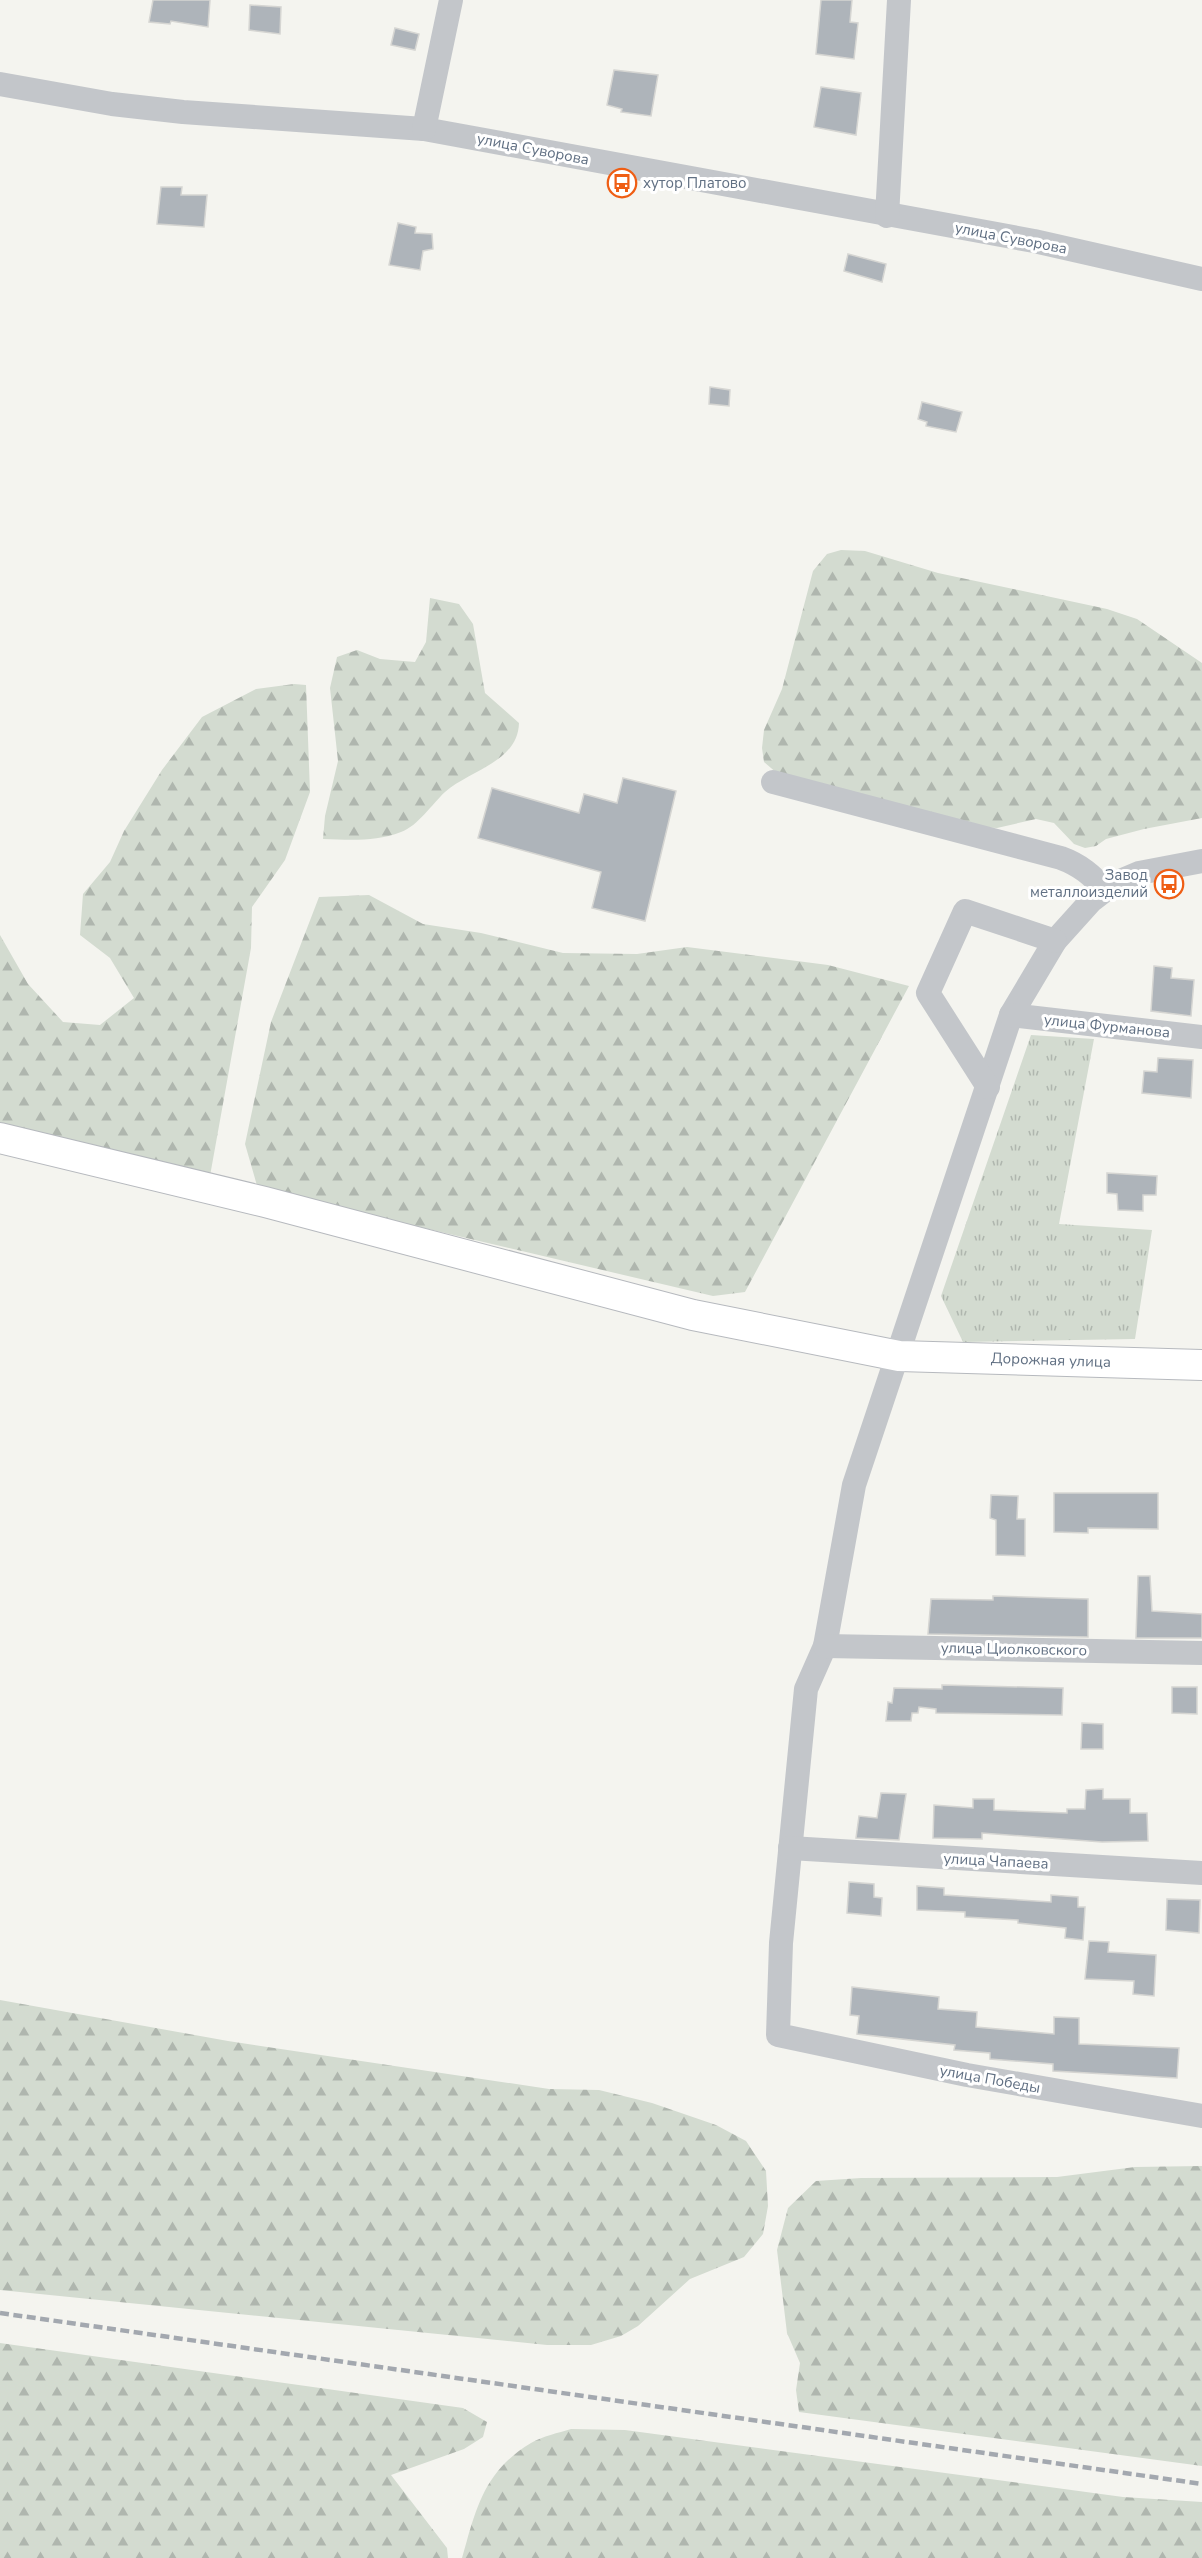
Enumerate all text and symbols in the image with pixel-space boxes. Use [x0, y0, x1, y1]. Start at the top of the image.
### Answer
street label: улица Суворова [475, 128, 591, 170]
bus stop icon: хутор Платово [606, 167, 638, 199]
place label: хутор Платово [643, 173, 747, 193]
street label: улица Суворова [953, 217, 1069, 259]
place label: Завод металлоизделий [1030, 865, 1148, 902]
bus stop icon: Завод металлоизделий [1153, 868, 1185, 900]
street label: улица Фурманова [1043, 1009, 1171, 1043]
street label: Дорожная улица [991, 1348, 1111, 1372]
street label: улица Циолковского [941, 1638, 1087, 1660]
street label: улица Чапаева [943, 1848, 1049, 1874]
street label: улица Победы [938, 2060, 1042, 2098]

